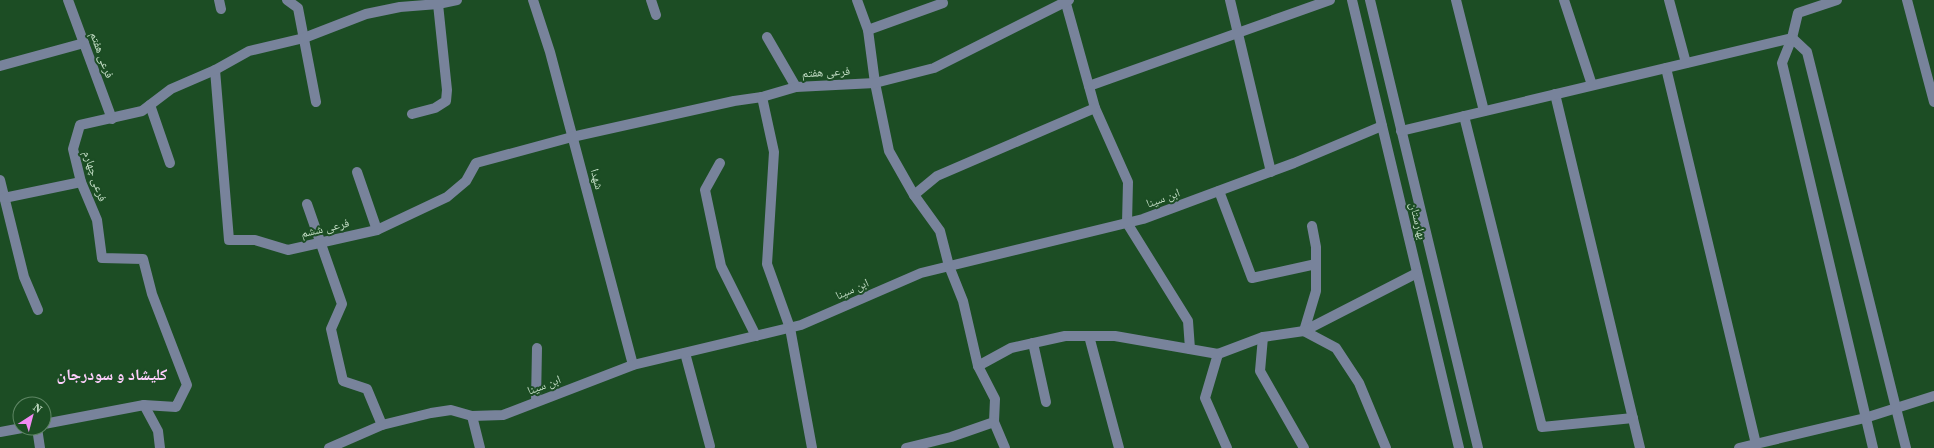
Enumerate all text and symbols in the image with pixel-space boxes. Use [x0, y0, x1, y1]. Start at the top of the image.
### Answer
street label: فرعی هفتم [86, 30, 118, 80]
street label: فرعی هفتم [801, 63, 851, 81]
street label: فرعی چهارم [79, 148, 111, 204]
street label: شهدا [587, 167, 607, 191]
street label: ابن سینا [1144, 184, 1182, 211]
street label: بهارستان [1406, 201, 1430, 241]
street label: فرعی ششم [299, 215, 351, 241]
street label: ابن سینا [833, 275, 871, 303]
district label: کلیشاد و سودرجان [57, 363, 167, 385]
street label: ابن سینا [525, 371, 563, 399]
north arrow [12, 396, 52, 436]
text: N [30, 400, 45, 417]

